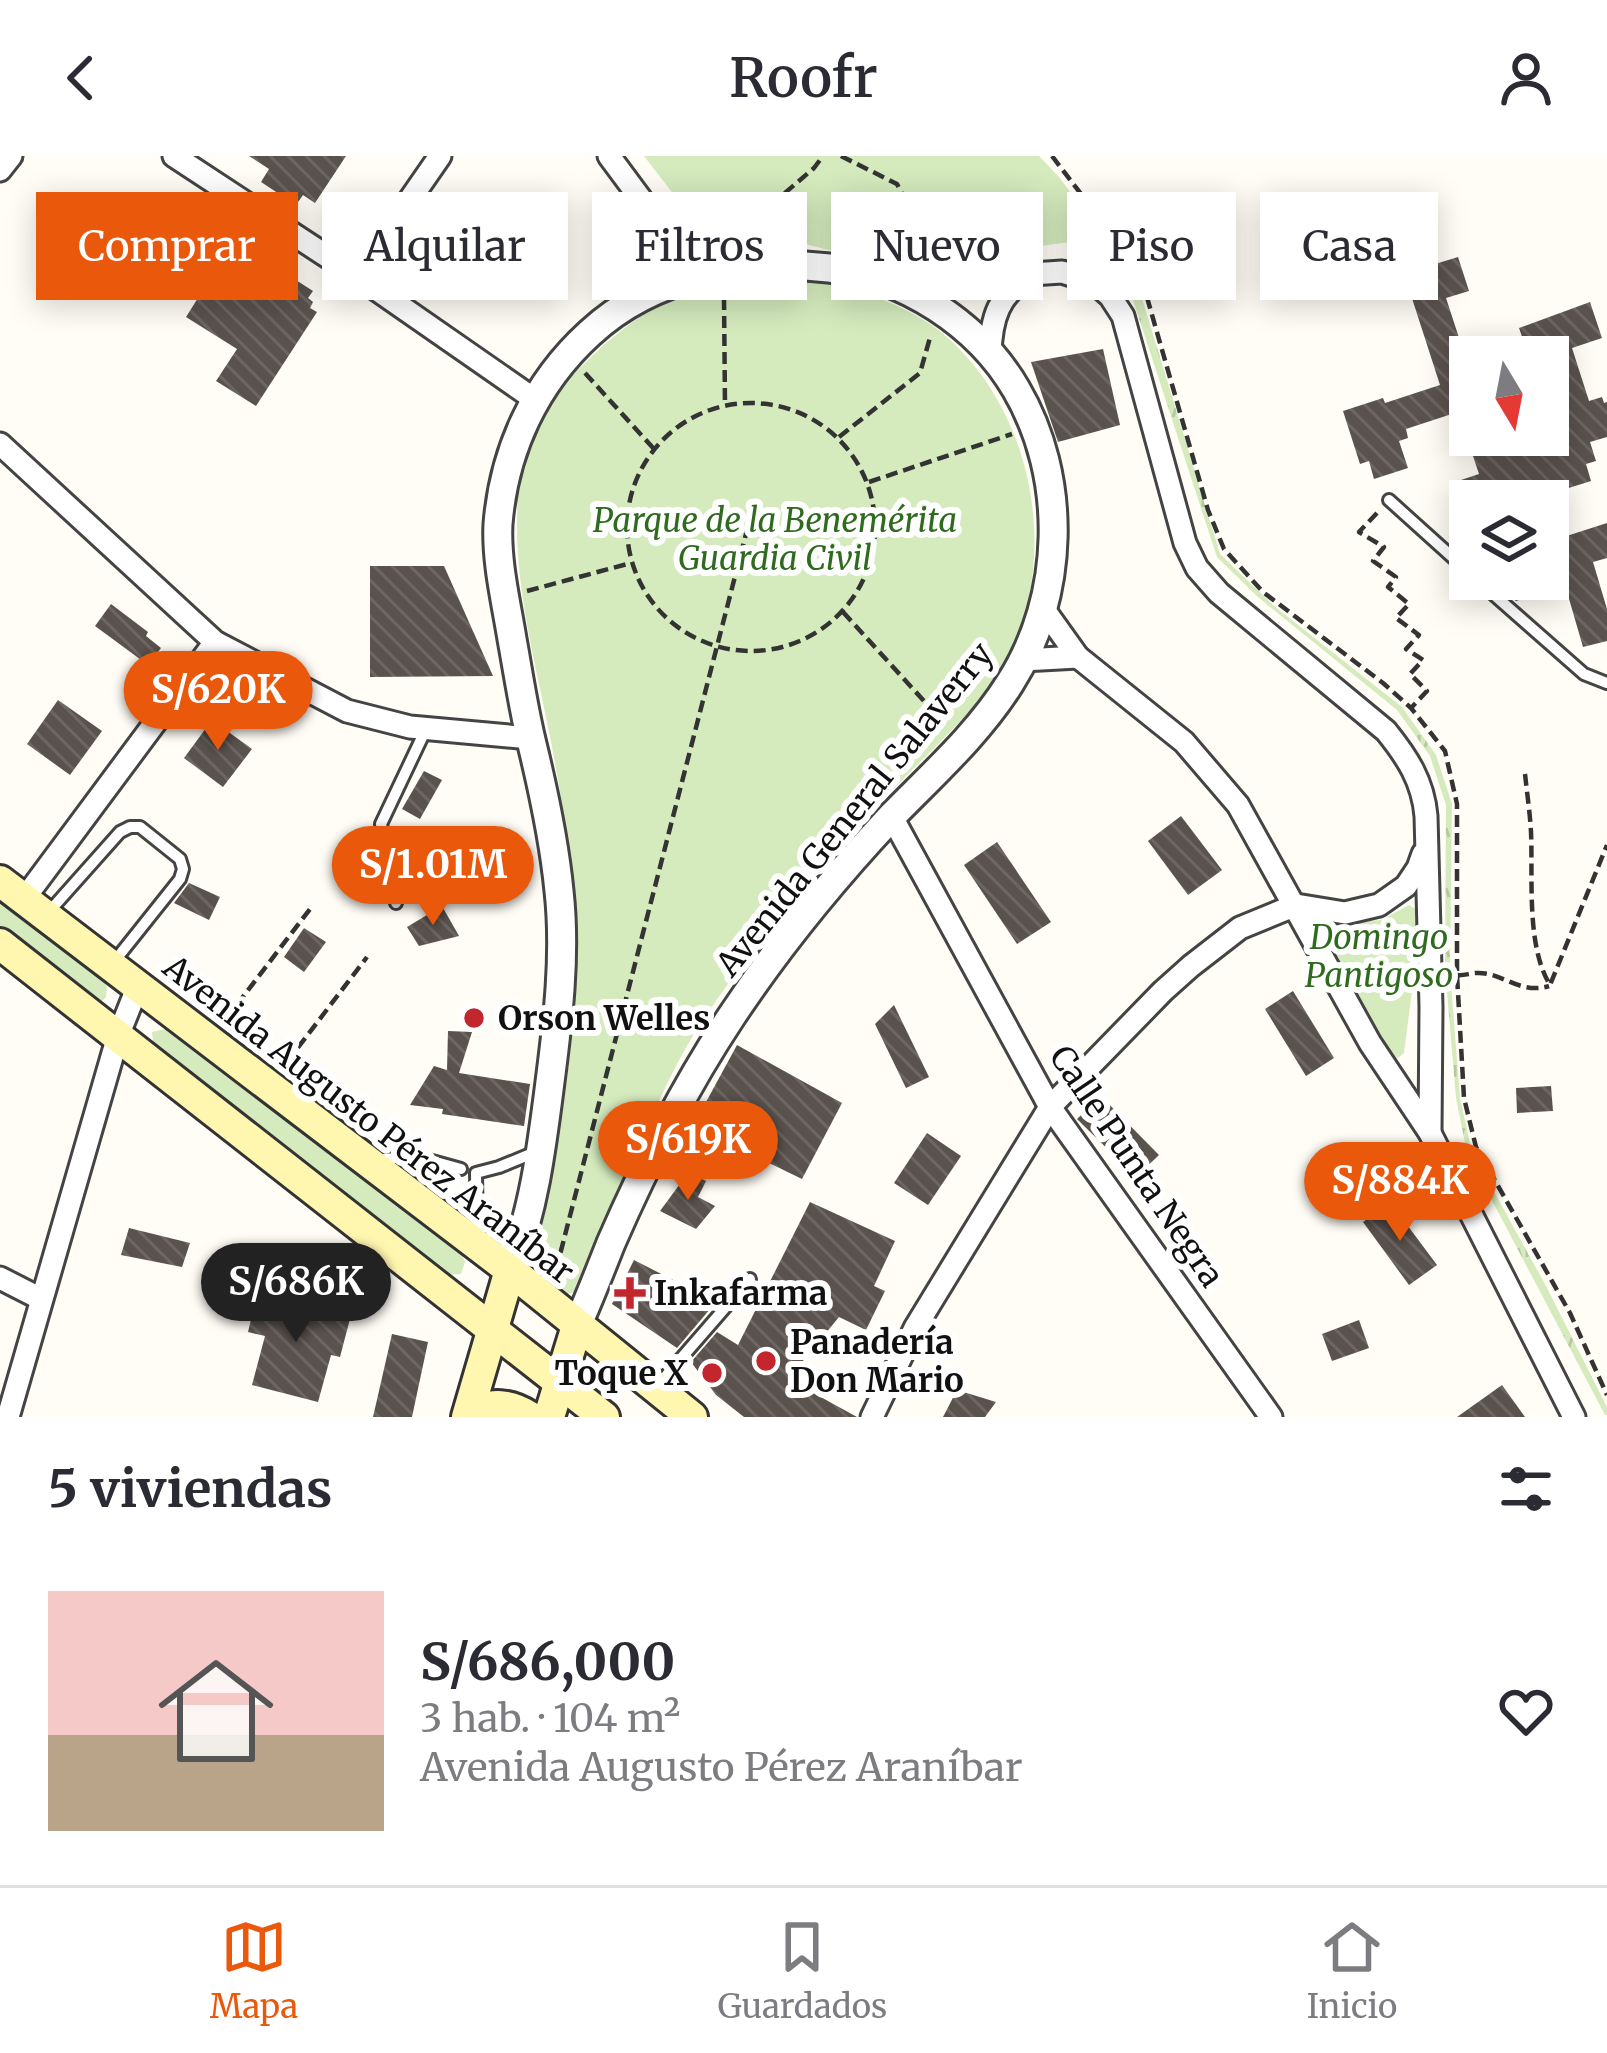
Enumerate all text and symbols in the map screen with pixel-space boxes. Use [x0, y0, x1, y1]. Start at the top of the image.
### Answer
text: Roofr [729, 44, 878, 112]
icon: back [48, 45, 114, 111]
icon: person [1493, 45, 1559, 111]
chip: Comprar [36, 192, 298, 300]
chip: Alquilar [322, 192, 568, 300]
chip: Filtros [592, 192, 807, 300]
chip: Nuevo [831, 192, 1043, 300]
chip: Piso [1067, 192, 1236, 300]
chip: Casa [1260, 192, 1438, 300]
north arrow [1449, 336, 1569, 456]
map controls [1449, 336, 1569, 600]
button: layers [1449, 480, 1569, 600]
park label: Parque de la Benemérita Guardia Civil [593, 500, 957, 579]
street label: Avenida General Salaverry [707, 634, 1002, 985]
pin: S/620K [120, 651, 316, 753]
text: S/620K [151, 665, 285, 714]
pin: S/1.01M [322, 826, 544, 928]
text: S/1.01M [359, 840, 507, 889]
park label: Domingo Pantigoso [1305, 917, 1453, 996]
street label: Avenida Augusto Pérez Araníbar [154, 946, 582, 1293]
place label: Orson Welles [498, 998, 710, 1039]
marker: Orson Welles [461, 1005, 487, 1031]
street label: Calle Punta Negra [1041, 1038, 1232, 1295]
pin: S/619K [590, 1101, 786, 1203]
text: S/619K [625, 1115, 751, 1164]
pin: S/884K [1302, 1142, 1498, 1244]
text: S/884K [1331, 1156, 1469, 1205]
pin: S/686K [198, 1243, 394, 1345]
text: S/686K [228, 1257, 364, 1306]
place label: Inkafarma [654, 1273, 827, 1314]
marker: Inkafarma [617, 1280, 643, 1306]
place label: Panadería Don Mario [790, 1322, 964, 1401]
marker: Panadería Don Mario [753, 1348, 779, 1374]
place label: Toque X [554, 1353, 688, 1394]
marker: Toque X [699, 1360, 725, 1386]
icon: filters [1493, 1456, 1559, 1522]
text: 5 viviendas [48, 1457, 332, 1521]
text: S/686,000 [420, 1630, 675, 1694]
icon: home [144, 1639, 288, 1783]
icon: heart [1493, 1678, 1559, 1744]
text: 3 hab. · 104 m² [420, 1694, 680, 1743]
text: Avenida Augusto Pérez Araníbar [420, 1743, 1023, 1792]
tab: Mapa [210, 1914, 298, 2027]
tab: Guardados [718, 1914, 887, 2027]
tab: Inicio [1307, 1914, 1397, 2027]

